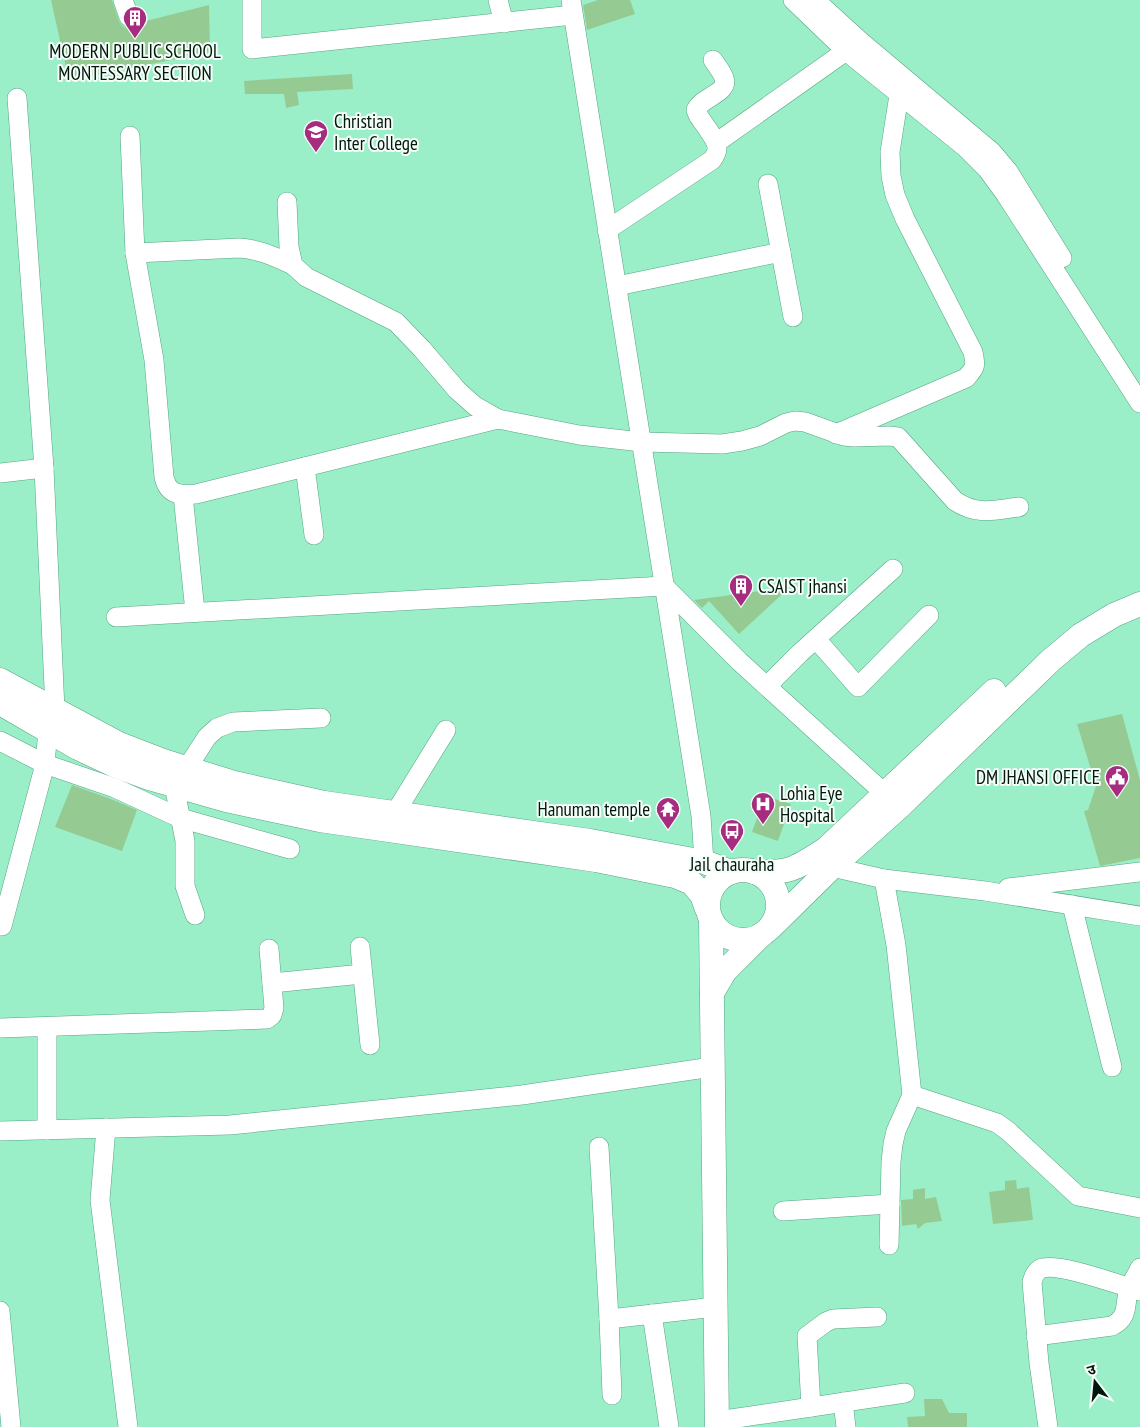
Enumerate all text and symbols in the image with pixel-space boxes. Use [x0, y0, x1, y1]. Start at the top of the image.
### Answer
building icon: MODERN PUBLIC SCHOOL MONTESSARY SECTION [122, 5, 148, 39]
place label: MODERN PUBLIC SCHOOL MONTESSARY SECTION [49, 39, 221, 85]
place label: Christian Inter College [334, 109, 418, 155]
school or university icon: Christian Inter College [303, 119, 329, 153]
building icon: CSAIST jhansi [728, 573, 754, 607]
place label: CSAIST jhansi [758, 574, 847, 598]
public building icon: DM JHANSI OFFICE [1104, 764, 1130, 798]
place label: DM JHANSI OFFICE [976, 765, 1100, 789]
place label: Lohia Eye Hospital [780, 781, 843, 827]
hospital icon: Lohia Eye Hospital [750, 791, 776, 825]
temple icon: Hanuman temple [655, 796, 681, 830]
place label: Hanuman temple [537, 797, 650, 821]
bus stop icon: Jail chauraha [719, 818, 745, 852]
place label: Jail chauraha [689, 852, 774, 876]
north arrow [1070, 1357, 1120, 1407]
text: उ [1085, 1360, 1099, 1379]

